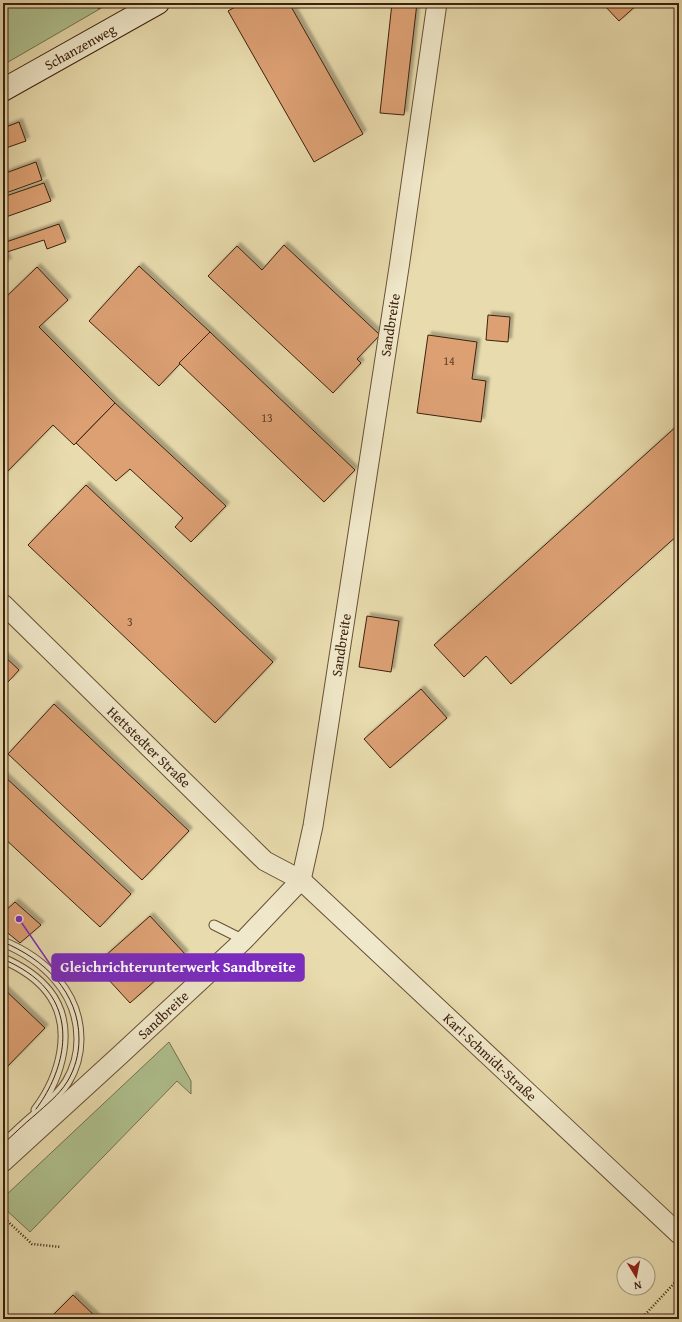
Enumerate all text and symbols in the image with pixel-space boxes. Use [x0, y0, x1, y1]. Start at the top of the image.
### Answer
street label: Schanzenweg [41, 19, 119, 75]
street label: Sandbreite [375, 292, 405, 358]
house number: 14 [443, 352, 455, 369]
house number: 13 [261, 409, 273, 426]
street label: Sandbreite [326, 612, 356, 678]
house number: 3 [127, 613, 133, 630]
street label: Hettstedter Straße [103, 702, 196, 793]
callout: Gleichrichterunterwerk Sandbreite [52, 954, 304, 981]
text: Gleichrichterunterwerk Sandbreite [60, 956, 296, 977]
street label: Sandbreite [133, 986, 193, 1044]
street label: Karl-Schmidt-Straße [439, 1008, 542, 1106]
north arrow [616, 1256, 656, 1296]
text: N [632, 1277, 643, 1294]

